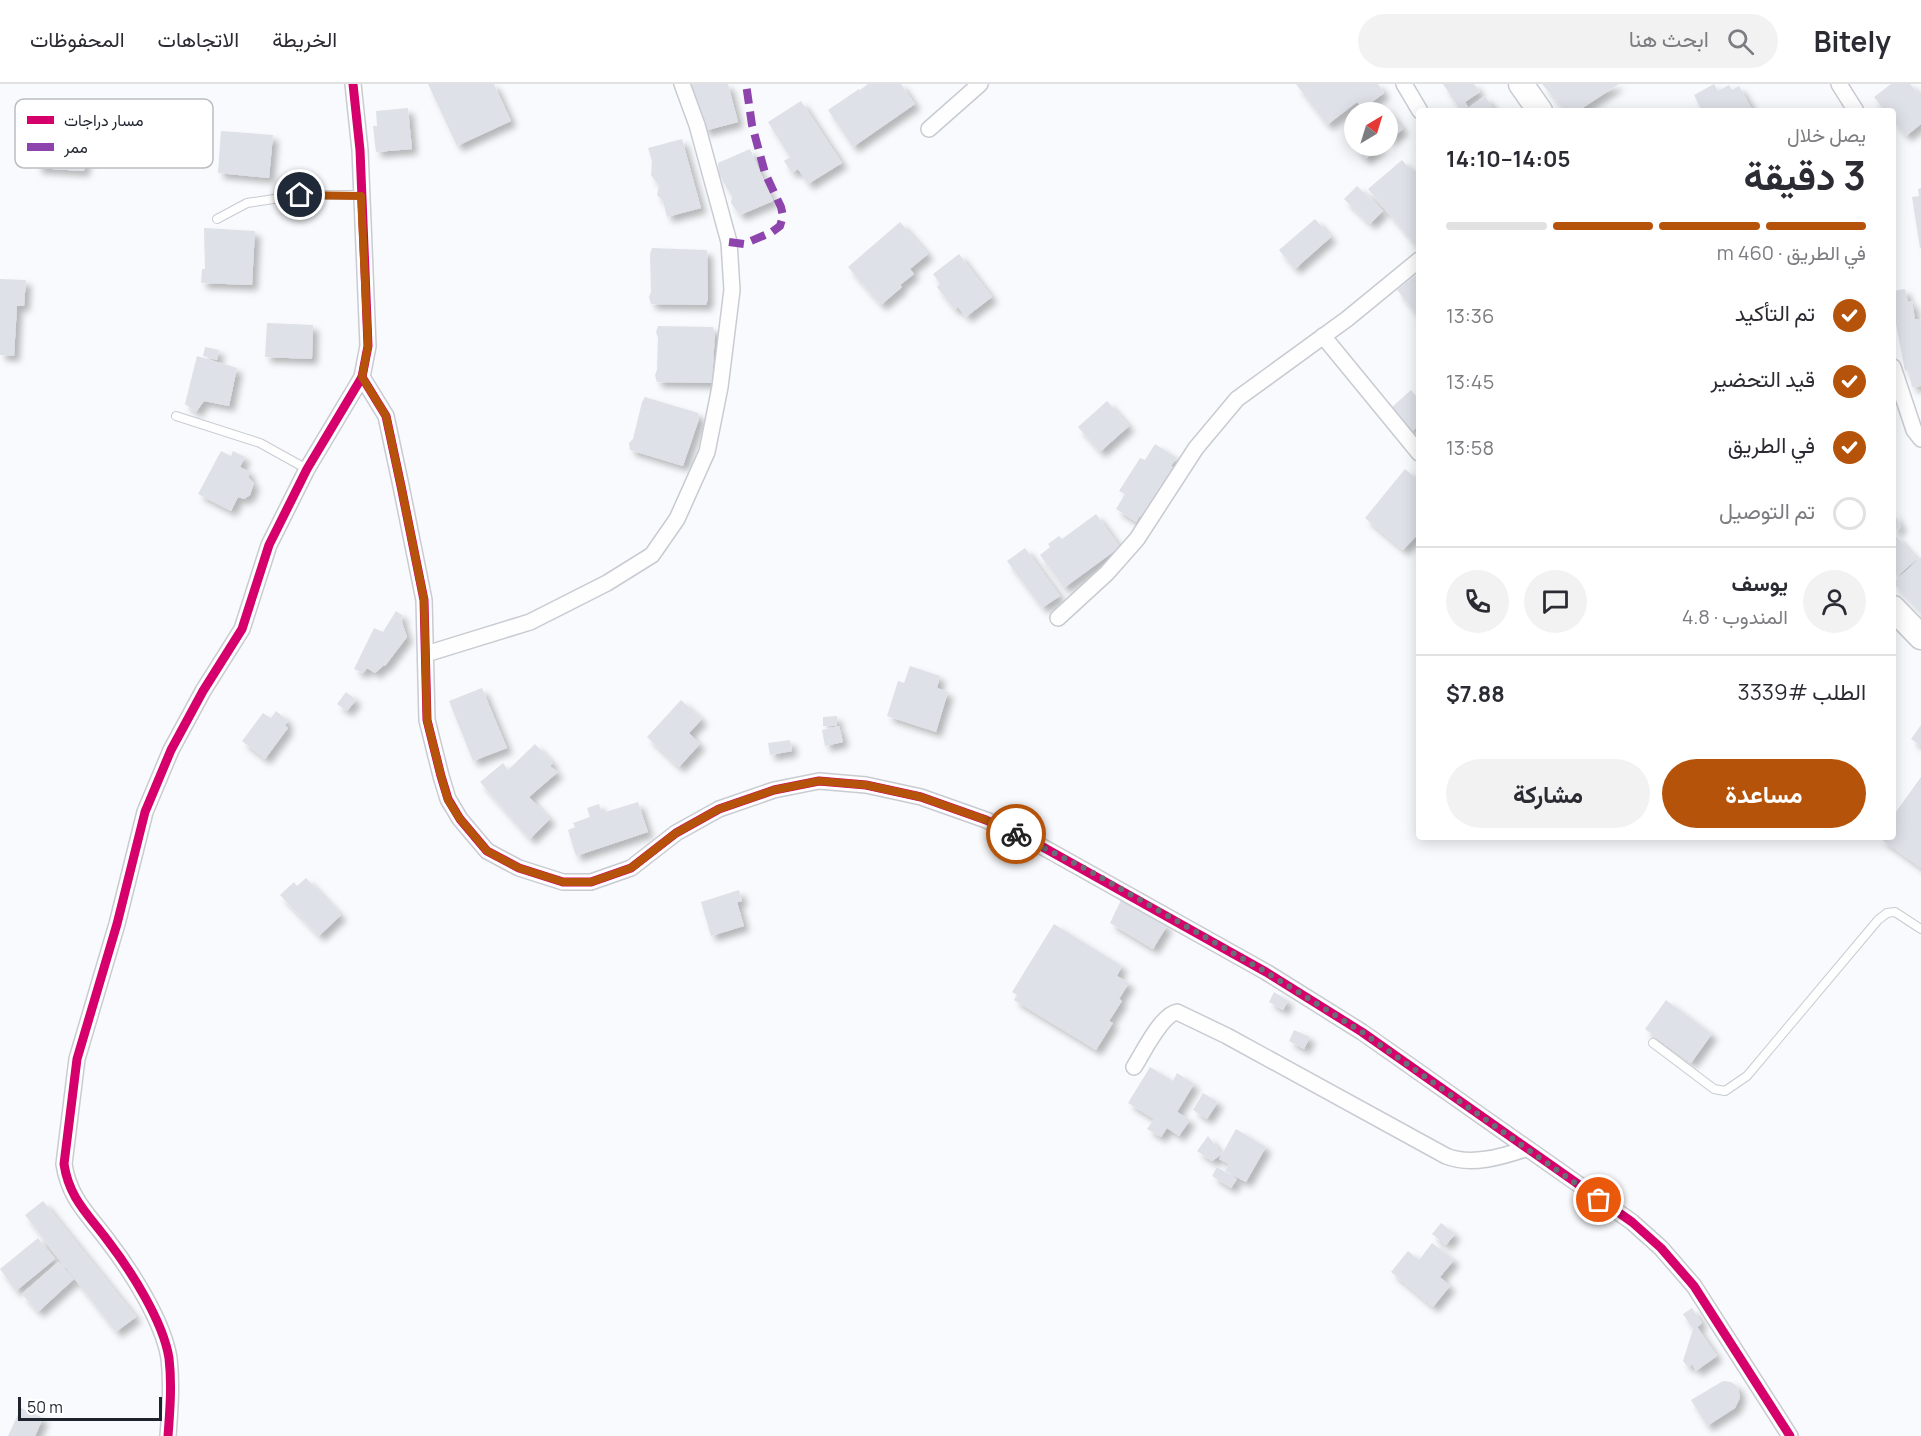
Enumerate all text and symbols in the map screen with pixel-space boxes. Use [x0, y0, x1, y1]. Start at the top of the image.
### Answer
search box [1358, 14, 1778, 68]
text: Bitely [1814, 22, 1891, 60]
text: ابحث هنا [1629, 24, 1709, 54]
text: المحفوظات [30, 25, 125, 53]
text: الاتجاهات [158, 25, 239, 53]
text: الخريطة [272, 25, 337, 53]
icon: search [1724, 25, 1757, 58]
legend [15, 99, 213, 168]
north arrow [1344, 102, 1398, 156]
map controls [1344, 102, 1398, 156]
text: مسار دراجات [64, 109, 144, 131]
text: يصل خلال [1787, 121, 1866, 148]
text: ممر [63, 136, 88, 158]
text: 14:05–14:10 [1446, 144, 1571, 174]
text: 3 دقيقة [1744, 148, 1866, 202]
pin [274, 169, 325, 220]
icon: home [283, 178, 316, 211]
text: في الطريق · 460 m [1717, 239, 1866, 266]
text: تم التأكيد [1735, 298, 1815, 328]
icon: check [1833, 299, 1866, 332]
text: 13:36 [1446, 302, 1494, 329]
text: قيد التحضير [1710, 364, 1815, 394]
icon: check [1833, 365, 1866, 398]
text: 13:45 [1446, 368, 1494, 395]
text: في الطريق [1728, 430, 1815, 460]
icon: check [1833, 431, 1866, 464]
text: 13:58 [1446, 434, 1494, 461]
text: تم التوصيل [1719, 496, 1815, 526]
text: يوسف [1732, 568, 1788, 598]
button: phone [1446, 570, 1509, 633]
button: chat [1524, 570, 1587, 633]
button: person [1803, 570, 1866, 633]
text: المندوب · 4.8 [1682, 603, 1788, 630]
text: الطلب #3339 [1737, 677, 1866, 707]
text: $7.88 [1446, 679, 1505, 709]
button: مشاركة [1446, 759, 1650, 828]
button: مساعدة [1662, 759, 1866, 828]
courier [986, 804, 1046, 864]
icon: bike [1000, 818, 1033, 851]
pin [1573, 1174, 1624, 1225]
icon: bag [1582, 1183, 1615, 1216]
scale bar [18, 1394, 162, 1422]
text: 50 m [27, 1396, 63, 1418]

